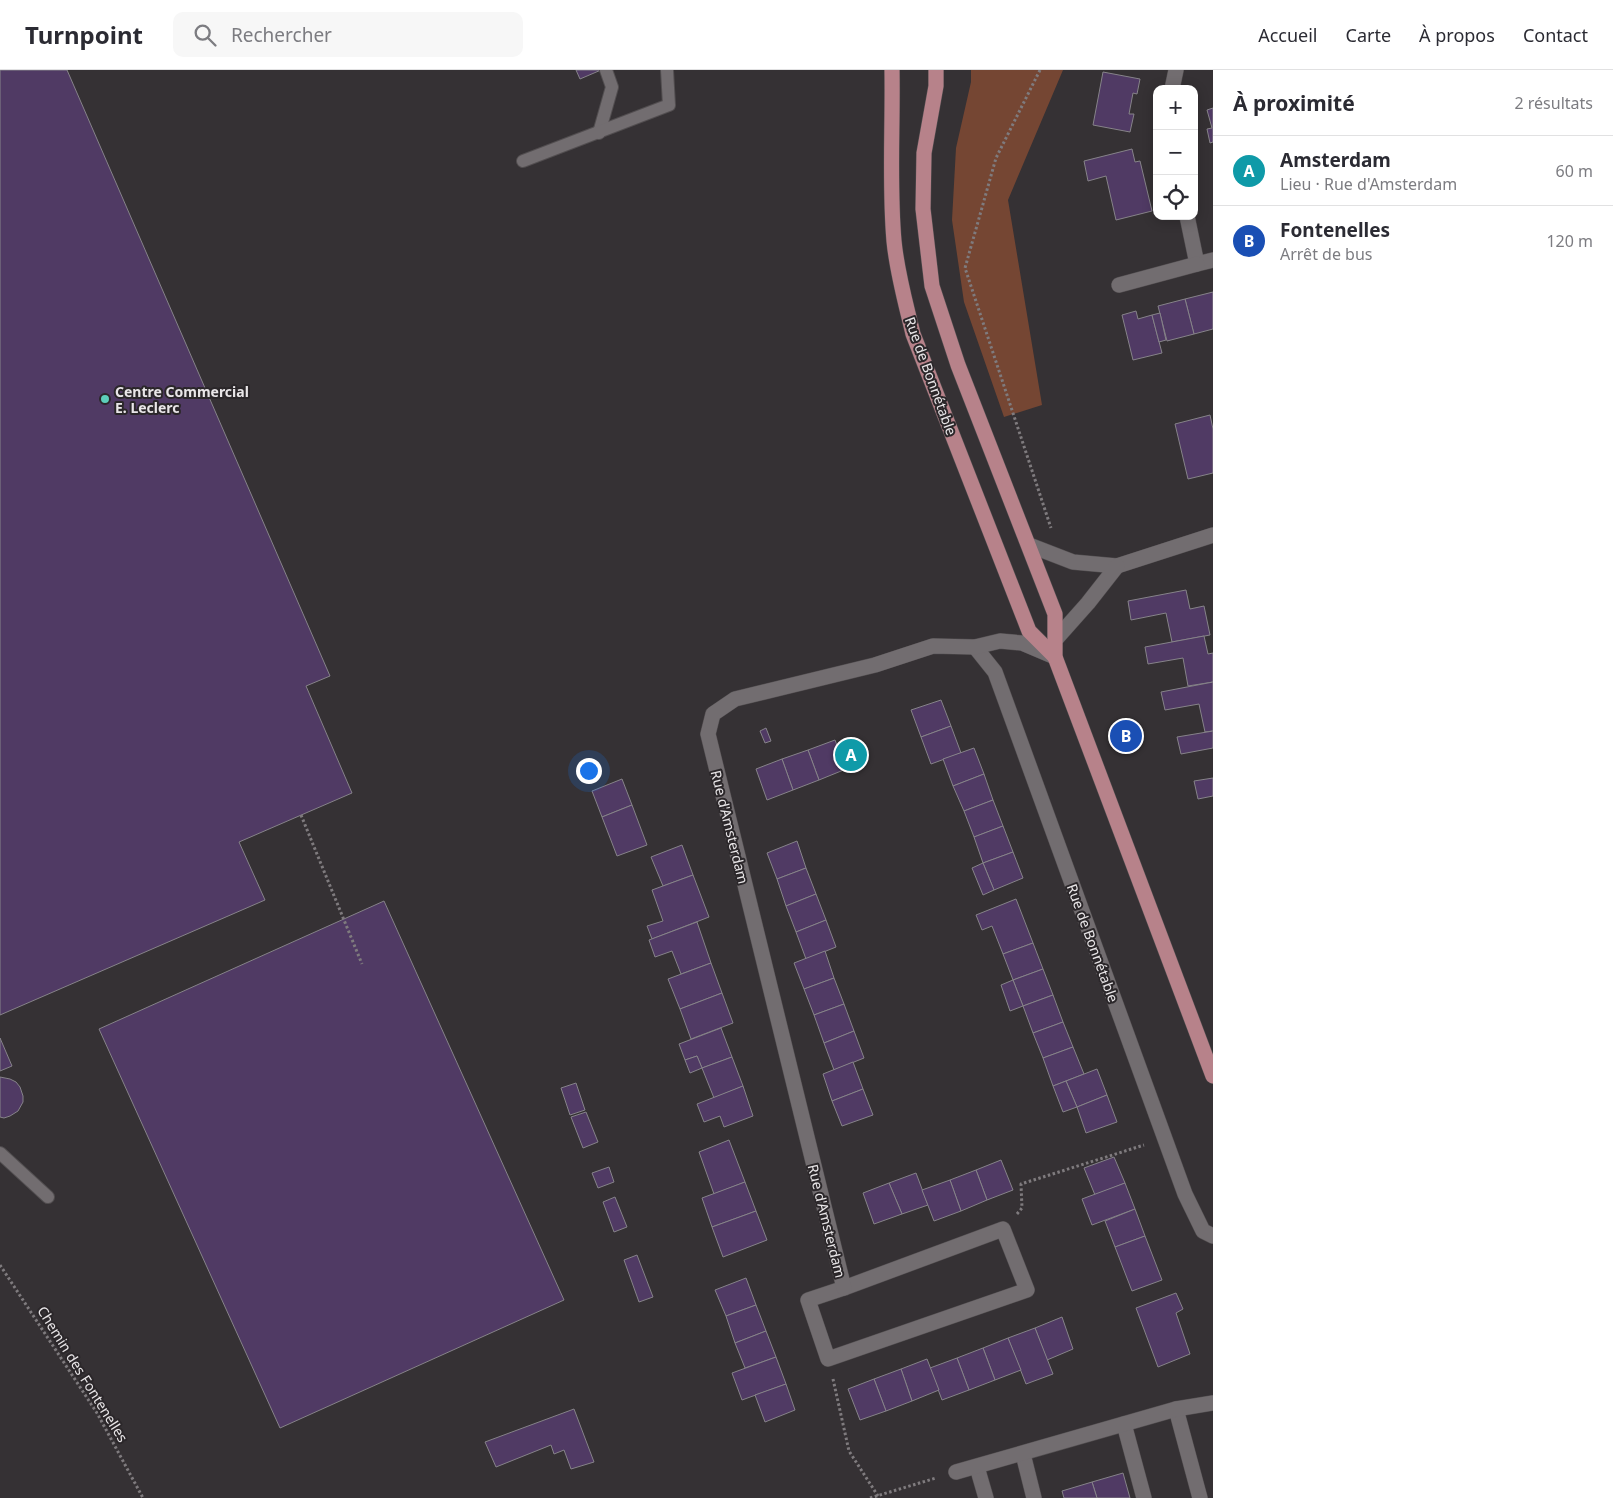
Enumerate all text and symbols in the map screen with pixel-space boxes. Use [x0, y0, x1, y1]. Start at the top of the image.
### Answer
search box [173, 12, 523, 57]
text: Turnpoint [25, 18, 143, 51]
icon: search [191, 21, 219, 49]
text: Rechercher [231, 22, 332, 48]
text: Accueil [1258, 23, 1318, 47]
text: Carte [1346, 23, 1391, 47]
text: À propos [1419, 23, 1495, 47]
text: Contact [1523, 23, 1588, 47]
map controls [1153, 85, 1198, 220]
button: + [1153, 85, 1198, 130]
text: À proximité [1233, 89, 1355, 117]
text: 2 résultats [1515, 92, 1593, 114]
button: − [1153, 130, 1198, 175]
text: Amsterdam [1280, 147, 1391, 173]
text: A [1243, 160, 1255, 182]
text: 60 m [1556, 160, 1593, 182]
text: Lieu · Rue d'Amsterdam [1280, 173, 1457, 195]
button: locate [1153, 175, 1198, 220]
text: Fontenelles [1280, 217, 1390, 243]
text: B [1244, 230, 1254, 252]
text: 120 m [1546, 230, 1593, 252]
text: Arrêt de bus [1280, 243, 1373, 265]
street label: Rue de Bonnétable [901, 314, 961, 438]
place label: Centre Commercial E. Leclerc [115, 382, 249, 417]
marker: Centre Commercial E. Leclerc [99, 393, 111, 405]
pin: B [1110, 717, 1142, 755]
pin: A [835, 736, 867, 774]
your location [576, 758, 602, 784]
street label: Rue d'Amsterdam [707, 768, 753, 886]
street label: Rue de Bonnétable [1063, 881, 1123, 1005]
street label: Rue d'Amsterdam [804, 1162, 850, 1280]
street label: Chemin des Fontenelles [33, 1302, 133, 1446]

